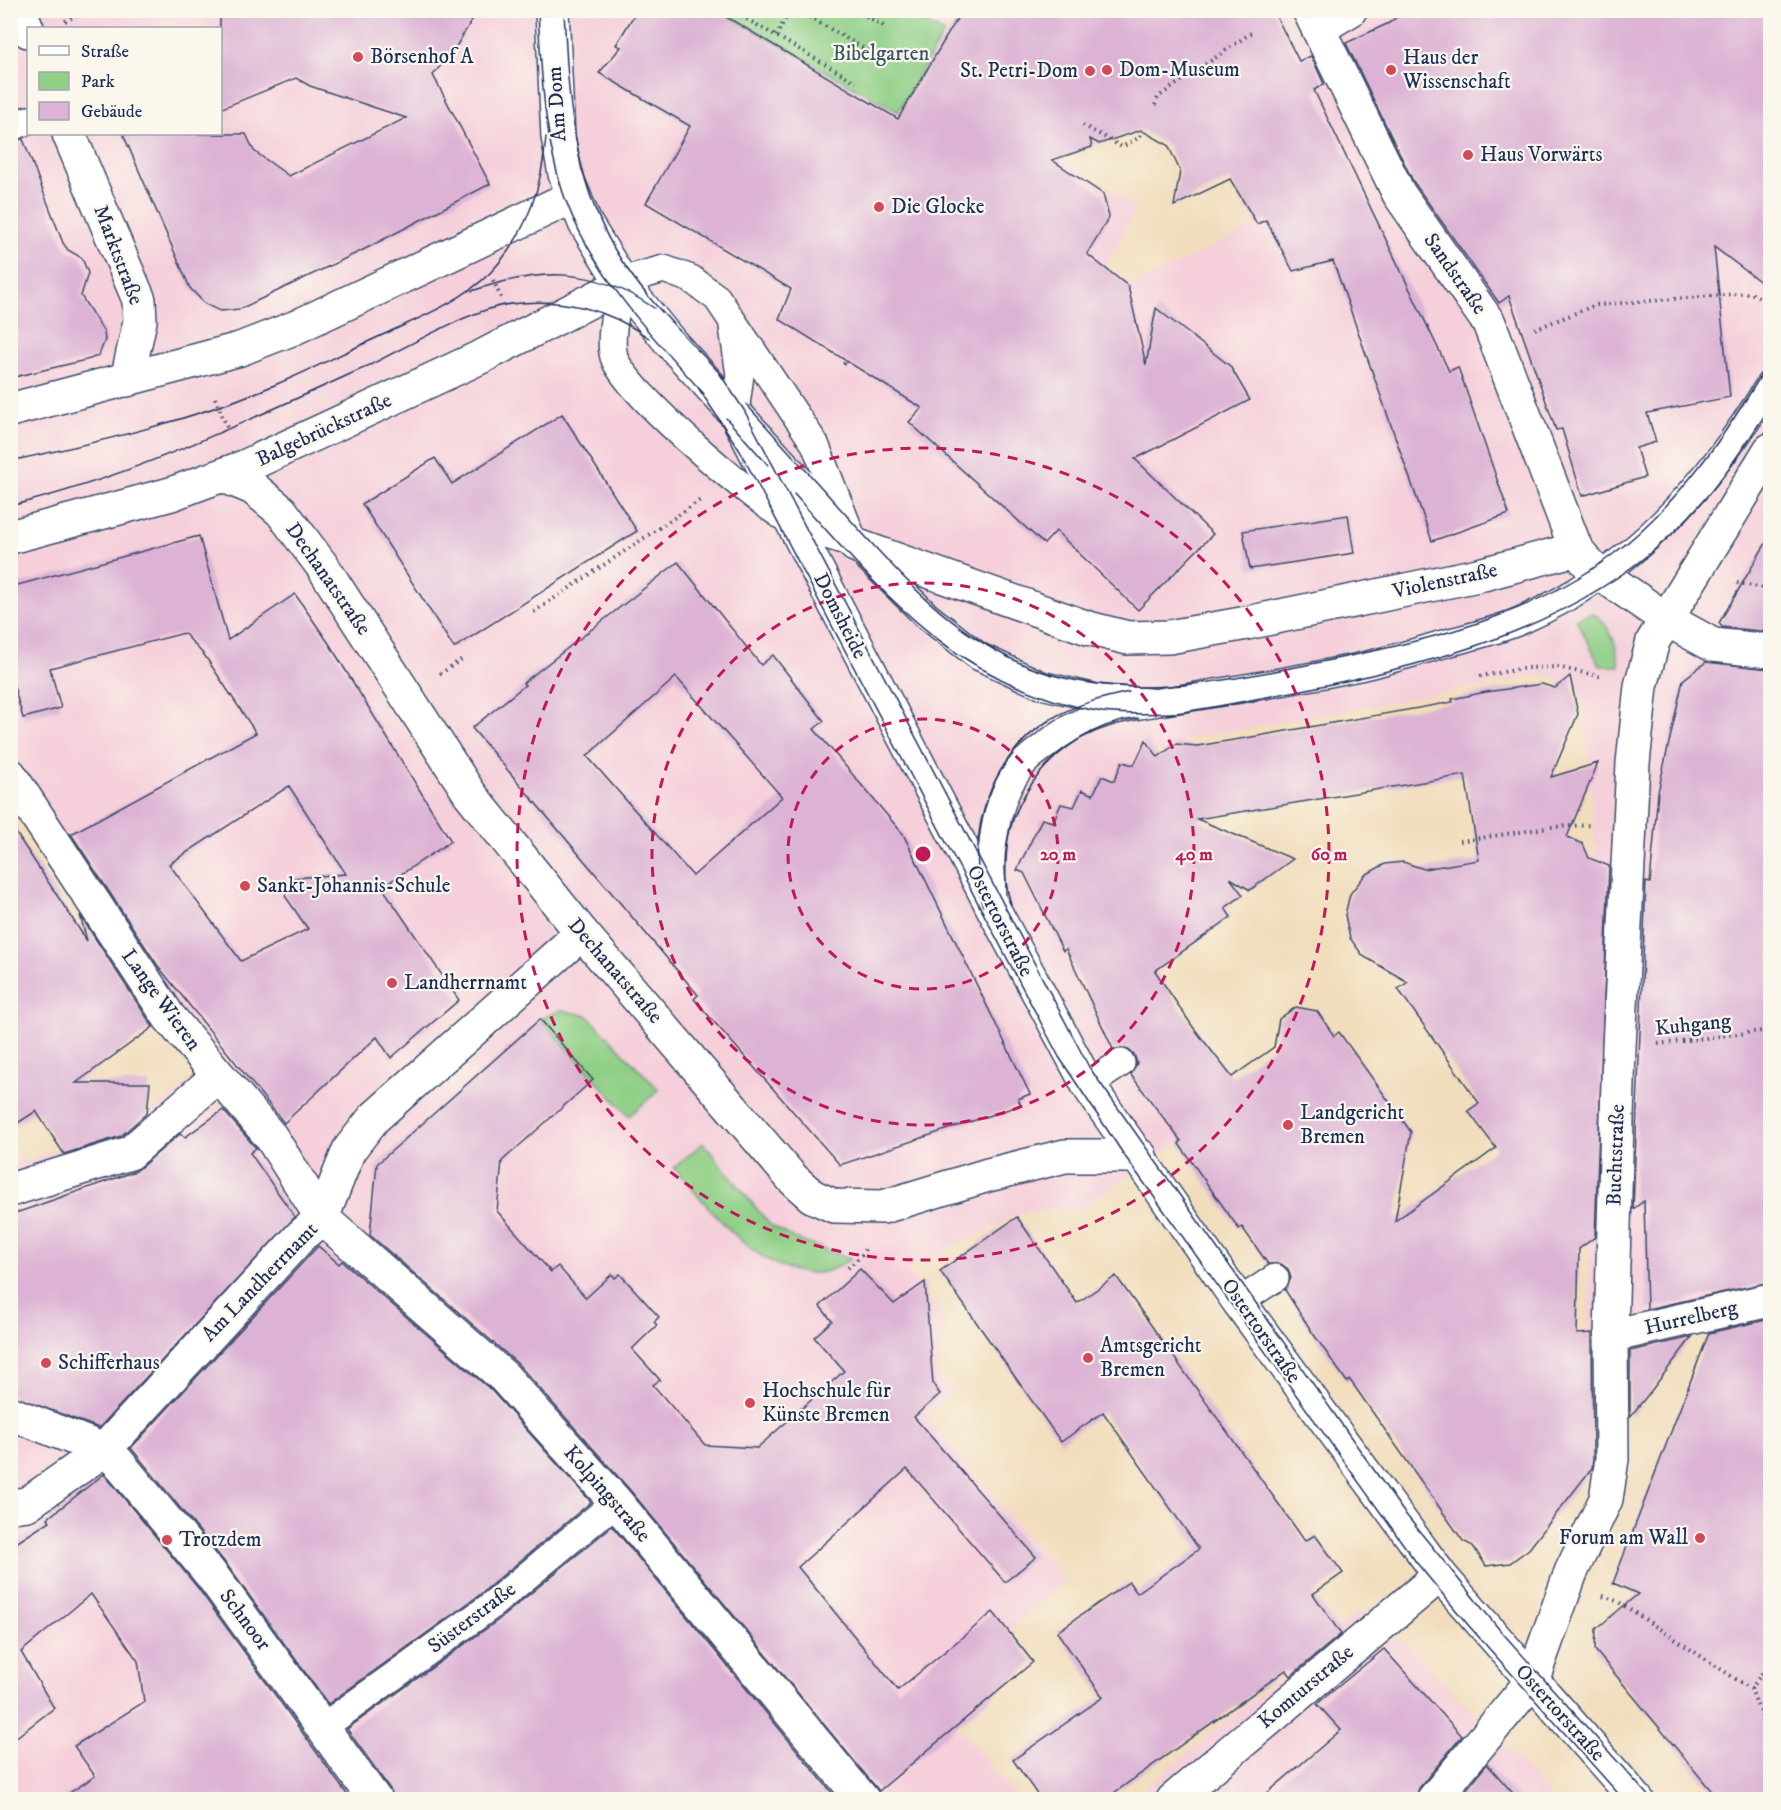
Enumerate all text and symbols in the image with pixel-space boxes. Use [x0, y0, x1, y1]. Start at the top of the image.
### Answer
legend [27, 27, 222, 135]
text: Straße [81, 41, 129, 63]
park label: Bibelgarten [833, 41, 929, 67]
place label: Börsenhof A [370, 44, 474, 70]
place label: Haus der Wissenschaft [1402, 45, 1511, 95]
marker: Börsenhof A [351, 50, 365, 64]
place label: Dom-Museum [1119, 57, 1240, 83]
place label: St. Petri-Dom [960, 58, 1078, 84]
marker: Dom-Museum [1100, 63, 1114, 77]
marker: Haus der Wissenschaft [1384, 63, 1398, 77]
marker: St. Petri-Dom [1083, 64, 1097, 78]
street label: Am Dom [541, 65, 573, 142]
text: Park [81, 71, 115, 93]
text: Gebäude [81, 101, 142, 123]
place label: Haus Vorwärts [1480, 142, 1602, 168]
marker: Haus Vorwärts [1461, 148, 1475, 162]
place label: Die Glocke [891, 194, 985, 220]
marker: Die Glocke [872, 200, 886, 214]
street label: Marktstraße [87, 201, 149, 309]
street label: Sandstraße [1418, 228, 1493, 320]
street label: Balgebrückstraße [252, 387, 396, 473]
street label: Dechanatstraße [280, 518, 377, 641]
street label: Violenstraße [1389, 557, 1500, 605]
street label: Domsheide [807, 569, 873, 664]
centre of rings [913, 844, 933, 864]
text: 20 m [1040, 844, 1076, 866]
text: 40 m [1174, 844, 1213, 866]
text: 60 m [1311, 844, 1348, 866]
street label: Ostertorstraße [961, 861, 1039, 981]
place label: Sankt-Johannis-Schule [257, 873, 451, 899]
marker: Sankt-Johannis-Schule [238, 879, 252, 893]
street label: Dechanatstraße [562, 913, 668, 1029]
street label: Lange Wieren [115, 944, 207, 1056]
place label: Landherrnamt [404, 970, 527, 996]
marker: Landherrnamt [385, 976, 399, 990]
street label: Kuhgang [1654, 1008, 1733, 1042]
place label: Landgericht Bremen [1300, 1100, 1405, 1150]
street label: Buchtstraße [1601, 1103, 1631, 1206]
marker: Landgericht Bremen [1281, 1118, 1295, 1132]
street label: Am Landherrnamt [196, 1216, 324, 1347]
street label: Ostertorstraße [1215, 1274, 1307, 1389]
street label: Hurrelberg [1642, 1295, 1741, 1341]
place label: Amtsgericht Bremen [1100, 1333, 1202, 1383]
place label: Schifferhaus [58, 1350, 160, 1376]
marker: Amtsgericht Bremen [1081, 1351, 1095, 1365]
marker: Schifferhaus [39, 1356, 53, 1370]
place label: Hochschule für Künste Bremen [762, 1378, 891, 1428]
marker: Hochschule für Künste Bremen [743, 1396, 757, 1410]
street label: Kolpingstraße [558, 1440, 656, 1548]
place label: Forum am Wall [1559, 1525, 1689, 1551]
place label: Trotzdem [179, 1527, 262, 1553]
marker: Forum am Wall [1693, 1531, 1707, 1545]
marker: Trotzdem [160, 1533, 174, 1547]
street label: Süsterstraße [423, 1576, 521, 1659]
street label: Schnoor [214, 1584, 277, 1656]
street label: Komturstraße [1253, 1639, 1359, 1735]
street label: Ostertorstraße [1510, 1659, 1611, 1767]

